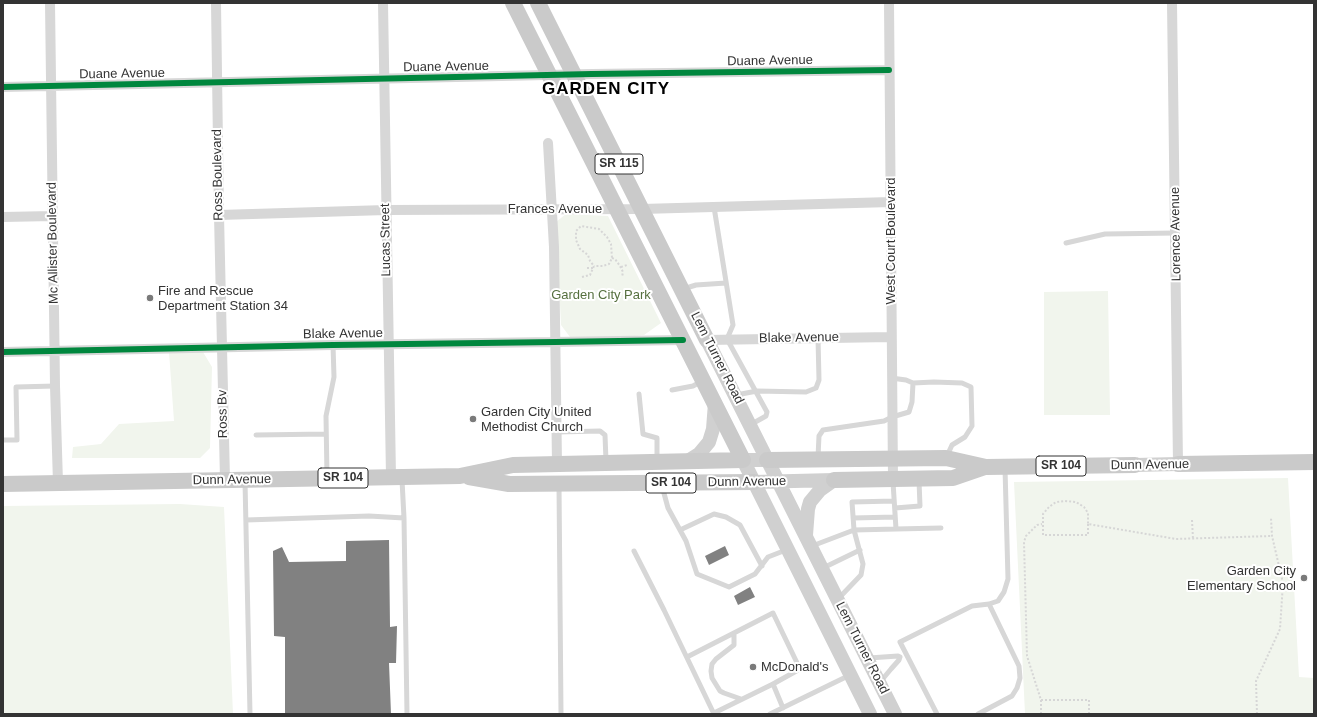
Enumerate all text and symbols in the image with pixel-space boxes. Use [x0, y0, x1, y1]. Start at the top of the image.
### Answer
street label: Duane Avenue [727, 52, 813, 70]
street label: Duane Avenue [403, 58, 489, 76]
street label: Duane Avenue [79, 65, 165, 83]
district label: GARDEN CITY [542, 79, 670, 99]
street label: Ross Boulevard [209, 129, 227, 221]
road number: SR 115 [595, 154, 643, 174]
street label: West Court Boulevard [883, 178, 899, 304]
street label: Mc Allister Boulevard [44, 182, 62, 304]
street label: Lorence Avenue [1167, 187, 1185, 281]
street label: Frances Avenue [508, 201, 602, 217]
street label: Lucas Street [378, 203, 394, 277]
place label: Fire and Rescue Department Station 34 [158, 283, 288, 314]
park label: Garden City Park [551, 287, 651, 303]
marker: Fire and Rescue Department Station 34 [145, 293, 155, 303]
street label: Lem Turner Road [687, 309, 747, 407]
street label: Blake Avenue [303, 326, 383, 342]
street label: Blake Avenue [759, 330, 839, 346]
street label: Ross Bv [215, 390, 231, 438]
place label: Garden City United Methodist Church [481, 404, 592, 435]
marker: Garden City United Methodist Church [468, 414, 478, 424]
road number: SR 104 [1036, 456, 1086, 476]
street label: Dunn Avenue [1111, 457, 1189, 473]
road number: SR 104 [318, 468, 368, 488]
street label: Dunn Avenue [193, 472, 271, 488]
road number: SR 104 [646, 473, 696, 493]
street label: Dunn Avenue [708, 474, 786, 490]
place label: Garden City Elementary School [1187, 563, 1296, 594]
marker: Garden City Elementary School [1299, 573, 1309, 583]
street label: Lem Turner Road [832, 599, 892, 697]
place label: McDonald's [761, 659, 829, 675]
marker: McDonald's [748, 662, 758, 672]

